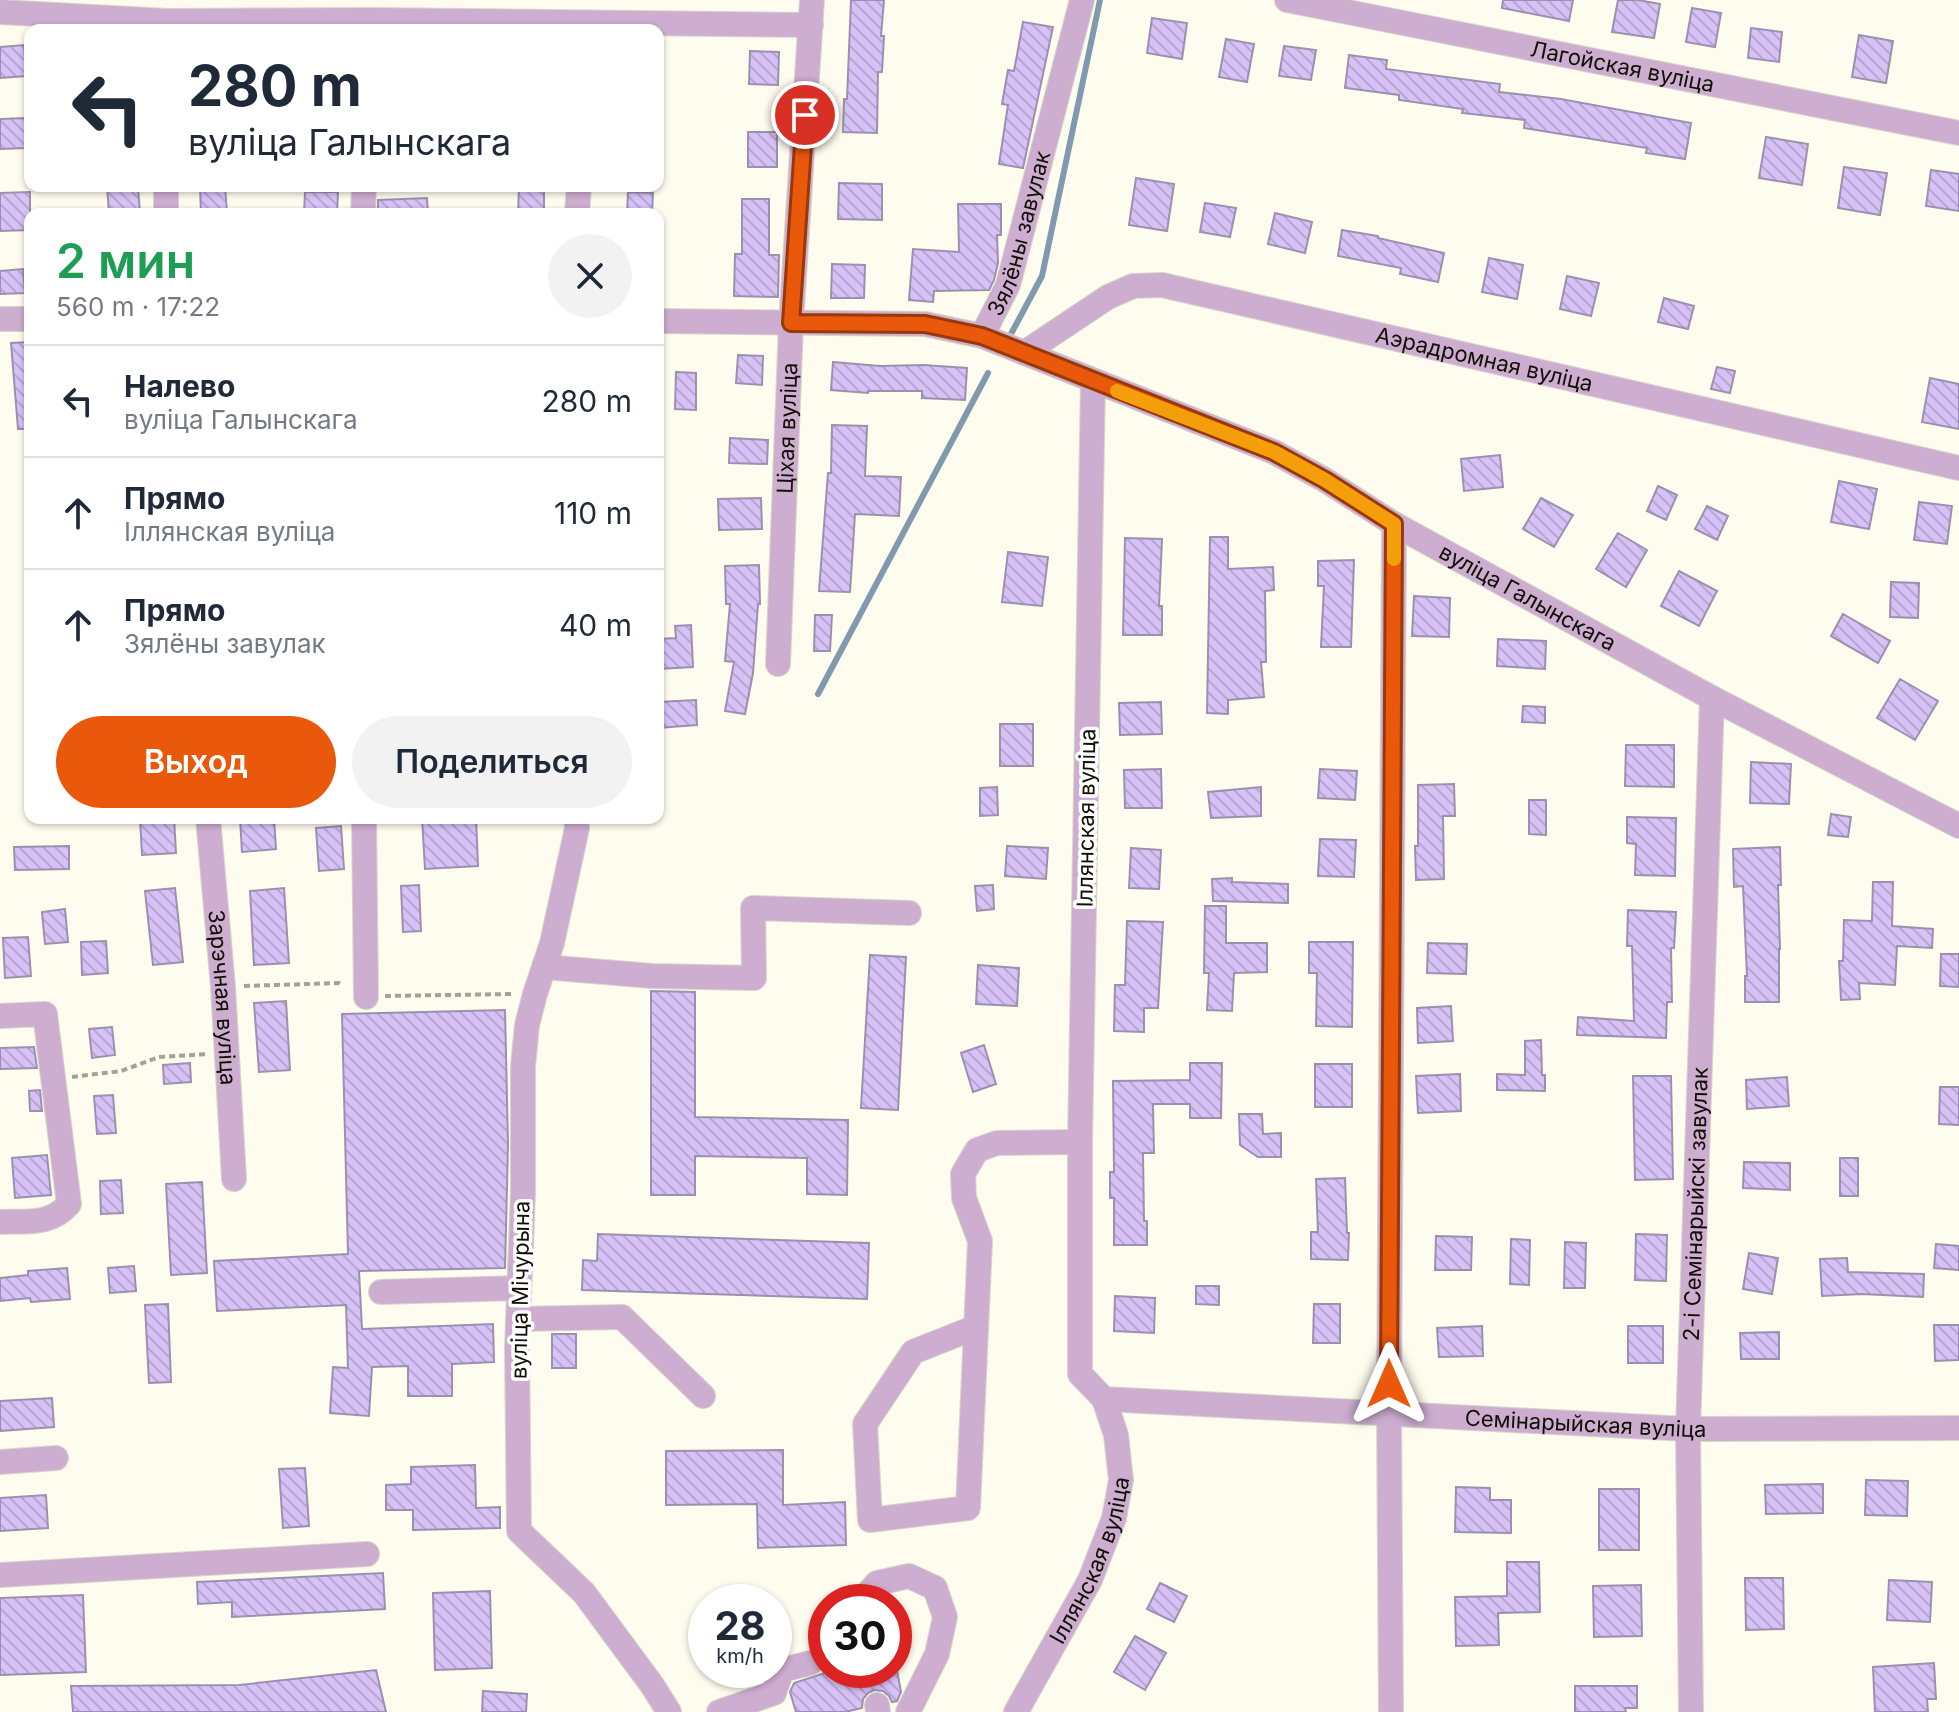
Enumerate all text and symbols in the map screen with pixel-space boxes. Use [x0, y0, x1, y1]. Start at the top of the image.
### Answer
street label: Лагойская вуліца [1528, 36, 1717, 97]
text: 280 m [188, 52, 362, 120]
icon: left [56, 56, 160, 160]
pin [771, 81, 839, 149]
icon: arrive [783, 93, 827, 137]
text: вуліца Галынскага [188, 120, 511, 164]
street label: Зялёны завулак [982, 148, 1055, 320]
text: 2 мин [56, 231, 195, 290]
button: close [548, 234, 632, 318]
text: 560 m · 17:22 [56, 291, 220, 322]
street label: Аэрадромная вуліца [1373, 321, 1596, 397]
street label: Ціхая вуліца [771, 362, 802, 494]
text: Налево [124, 368, 236, 404]
icon: left [56, 379, 100, 423]
text: 280 m [542, 383, 632, 419]
text: вуліца Галынскага [124, 404, 358, 435]
text: Прямо [124, 480, 225, 516]
icon: ahead [56, 491, 100, 535]
text: 110 m [554, 495, 632, 531]
text: Іллянская вуліца [124, 516, 335, 547]
street label: вуліца Галынскага [1435, 538, 1621, 656]
text: Прямо [124, 592, 225, 628]
icon: ahead [56, 603, 100, 647]
text: 40 m [559, 607, 632, 643]
text: Зялёны завулак [124, 628, 326, 659]
button: Выход [56, 716, 336, 808]
button: Поделиться [352, 716, 632, 808]
street label: Іллянская вуліца [1071, 728, 1101, 908]
street label: Зарэчная вуліца [203, 909, 242, 1086]
street label: 2-і Семінарыйскі завулак [1678, 1067, 1713, 1342]
street label: вуліца Мічурына [505, 1201, 535, 1379]
position arrow [1347, 1342, 1431, 1426]
street label: Семінарыйская вуліца [1464, 1405, 1706, 1442]
street label: Іллянская вуліца [1044, 1475, 1134, 1648]
speed limit sign: 30 [808, 1584, 912, 1688]
text: 28 [714, 1601, 766, 1650]
text: km/h [716, 1644, 764, 1668]

